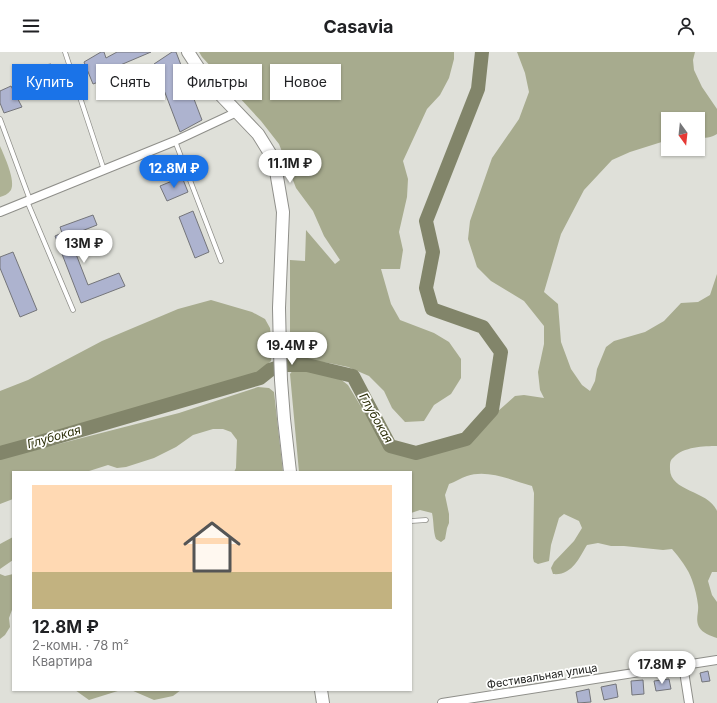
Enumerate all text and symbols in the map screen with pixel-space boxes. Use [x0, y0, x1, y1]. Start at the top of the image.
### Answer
icon: menu [20, 15, 42, 37]
icon: person [675, 15, 697, 37]
text: Casavia [323, 16, 394, 37]
chip: Купить [12, 64, 88, 100]
chip: Снять [96, 64, 165, 100]
chip: Фильтры [173, 64, 262, 100]
chip: Новое [270, 64, 341, 100]
north arrow [661, 112, 705, 156]
map controls [661, 112, 705, 156]
pin: 11.1M ₽ [253, 150, 327, 184]
pin: 12.8M ₽ [137, 155, 211, 189]
text: 11.1M ₽ [268, 155, 312, 171]
text: 12.8M ₽ [148, 160, 200, 176]
pin: 13M ₽ [56, 230, 112, 264]
text: 13M ₽ [65, 235, 103, 251]
pin: 19.4M ₽ [255, 332, 329, 366]
text: 19.4M ₽ [266, 337, 318, 353]
water label: Глубокая [356, 390, 397, 446]
water label: Глубокая [25, 422, 83, 451]
icon: home [176, 511, 248, 583]
text: 12.8M ₽ [32, 617, 99, 637]
text: 2-комн. · 78 m² [32, 637, 129, 653]
pin: 17.8M ₽ [625, 651, 699, 685]
text: Квартира [32, 653, 93, 669]
text: 17.8M ₽ [638, 656, 686, 672]
street label: Фестивальная улица [486, 660, 598, 692]

